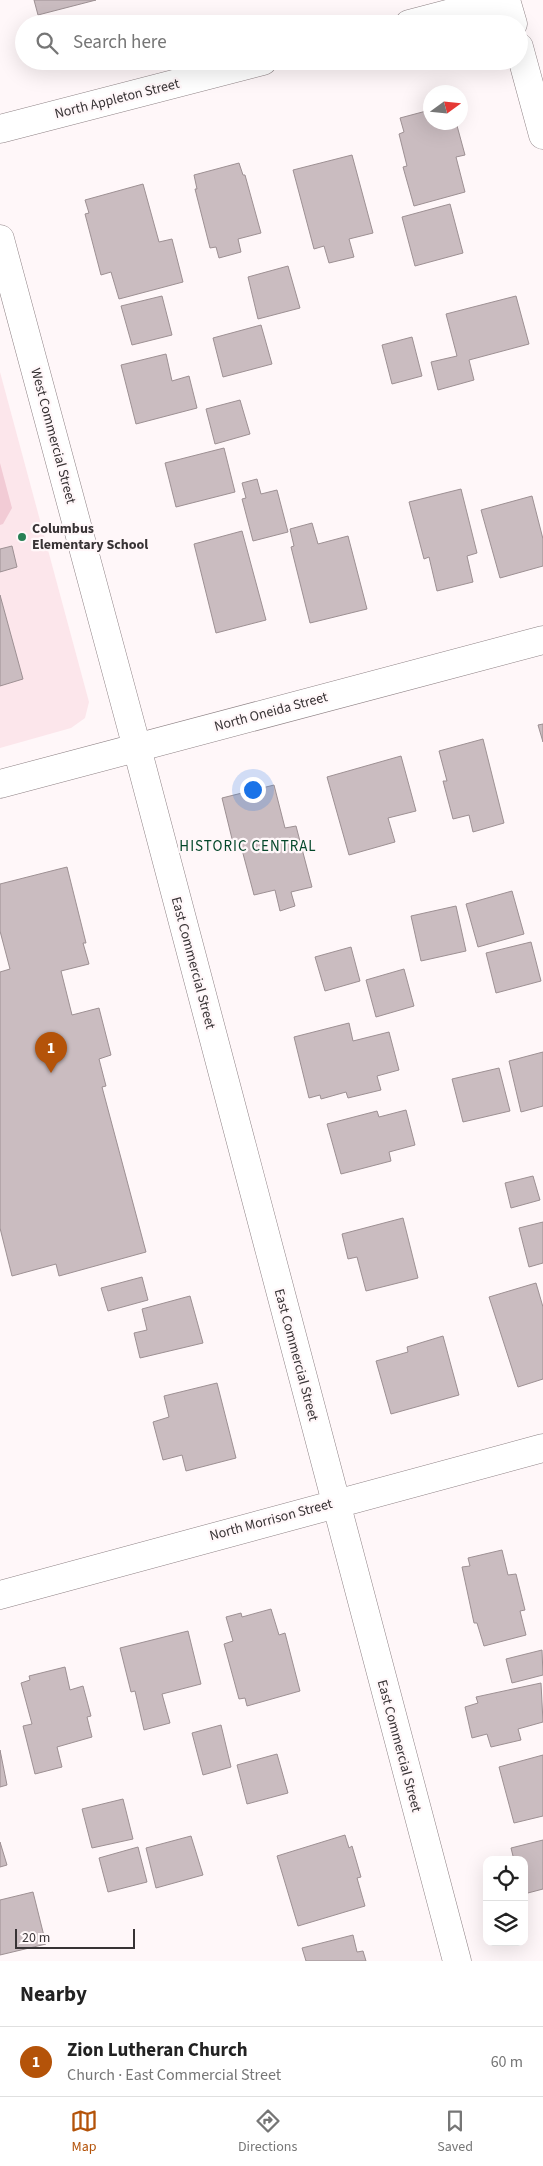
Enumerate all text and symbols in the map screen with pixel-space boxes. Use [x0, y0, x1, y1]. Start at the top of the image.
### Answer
search box [15, 15, 528, 70]
icon: search [33, 29, 61, 57]
text: Search here [73, 29, 167, 56]
street label: North Appleton Street [53, 74, 182, 124]
north arrow [423, 85, 468, 130]
street label: West Commercial Street [25, 366, 81, 506]
place label: Columbus Elementary School [32, 519, 148, 555]
marker: Columbus Elementary School [16, 531, 28, 543]
street label: North Oneida Street [212, 687, 330, 737]
your location [240, 777, 266, 803]
district label: HISTORIC CENTRAL [179, 836, 317, 857]
street label: East Commercial Street [166, 895, 220, 1032]
pin: 1 [35, 1032, 67, 1073]
street label: East Commercial Street [269, 1287, 323, 1424]
street label: North Morrison Street [207, 1494, 335, 1546]
street label: East Commercial Street [372, 1678, 426, 1815]
map controls [483, 1856, 528, 1946]
button: locate [483, 1856, 528, 1901]
button: layers [483, 1901, 528, 1946]
scale bar [15, 1926, 135, 1949]
text: 20 m [22, 1928, 50, 1948]
text: Nearby [20, 1979, 87, 2009]
text: Zion Lutheran Church [67, 2037, 248, 2064]
text: 1 [32, 2051, 40, 2073]
text: 60 m [491, 2051, 523, 2073]
text: Church · East Commercial Street [67, 2064, 281, 2086]
tab: Map [70, 2107, 98, 2157]
tab: Directions [238, 2107, 297, 2157]
tab: Saved [437, 2107, 473, 2157]

